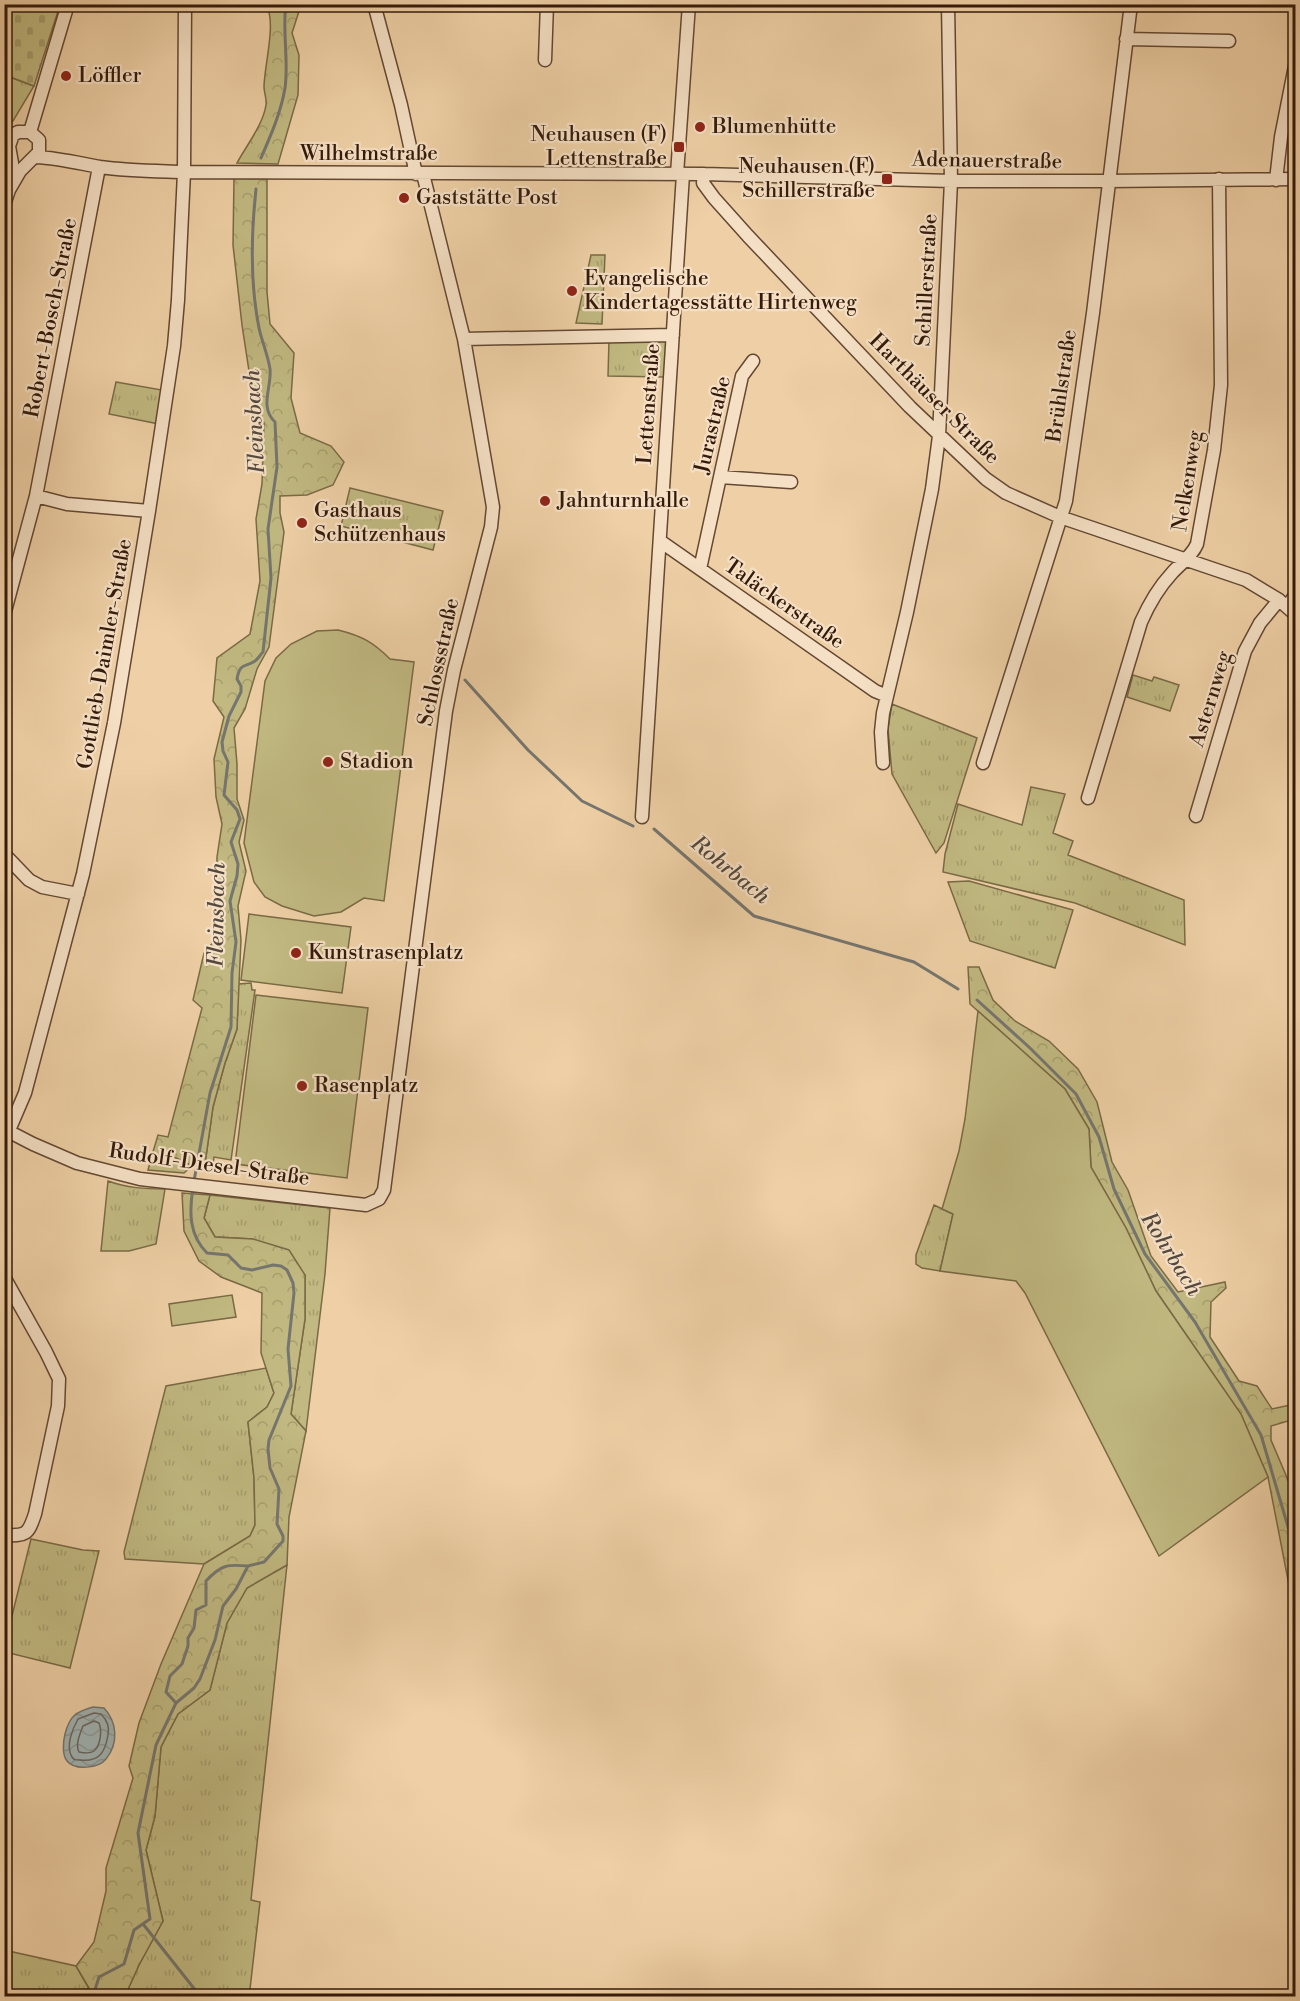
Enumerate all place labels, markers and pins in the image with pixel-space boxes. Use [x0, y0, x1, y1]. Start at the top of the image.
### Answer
place label: Löffler [78, 63, 142, 89]
marker: Löffler [59, 69, 73, 83]
place label: Blumenhütte [711, 114, 836, 140]
marker: Blumenhütte [693, 120, 707, 134]
place label: Neuhausen (F) Lettenstraße [531, 122, 667, 172]
marker: Neuhausen (F) Lettenstraße [672, 140, 686, 154]
place label: Neuhausen (F) Schillerstraße [739, 154, 875, 204]
marker: Neuhausen (F) Schillerstraße [880, 172, 894, 186]
place label: Gaststätte Post [416, 185, 558, 211]
marker: Gaststätte Post [397, 191, 411, 205]
place label: Evangelische Kindertagesstätte Hirtenweg [584, 266, 857, 316]
marker: Evangelische Kindertagesstätte Hirtenweg [565, 284, 579, 298]
place label: Jahnturnhalle [556, 488, 689, 514]
marker: Jahnturnhalle [538, 494, 552, 508]
place label: Gasthaus Schützenhaus [314, 498, 446, 548]
marker: Gasthaus Schützenhaus [295, 516, 309, 530]
place label: Stadion [340, 749, 414, 775]
marker: Stadion [321, 755, 335, 769]
place label: Kunstrasenplatz [308, 940, 463, 966]
marker: Kunstrasenplatz [289, 946, 303, 960]
place label: Rasenplatz [314, 1073, 418, 1099]
marker: Rasenplatz [295, 1079, 309, 1093]

